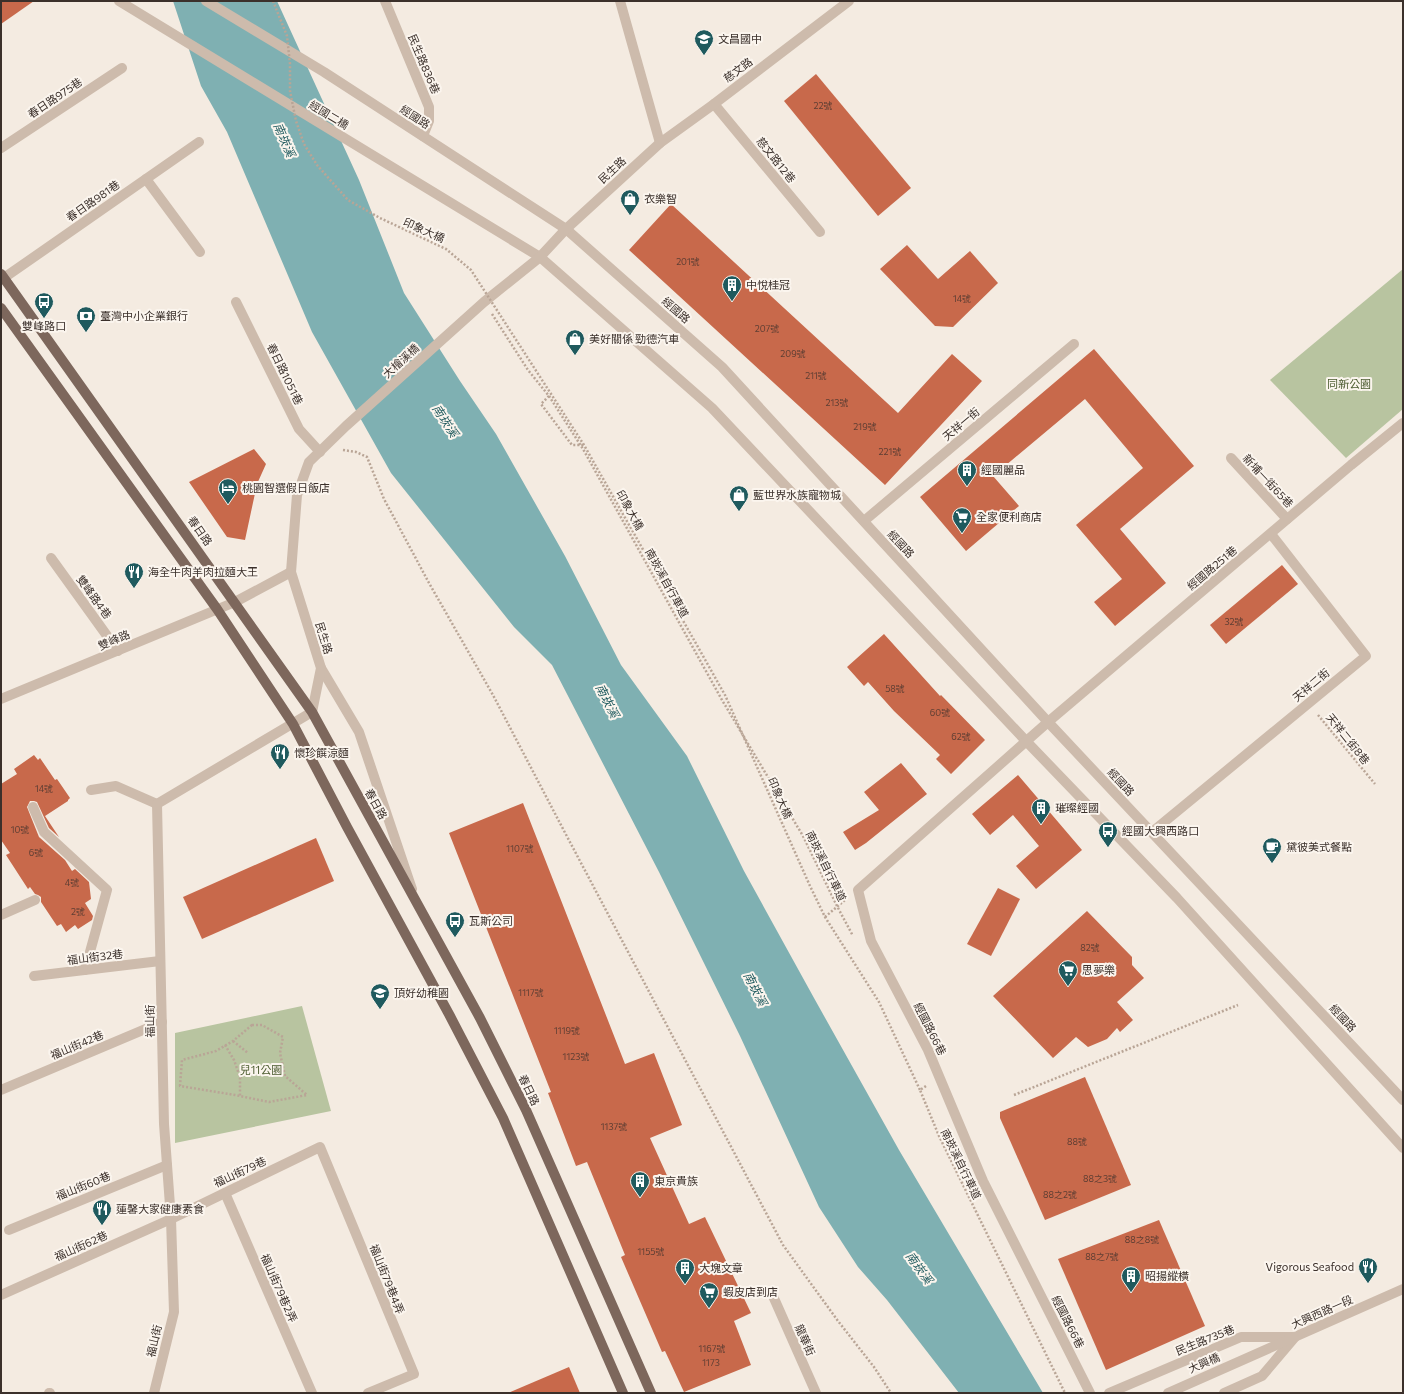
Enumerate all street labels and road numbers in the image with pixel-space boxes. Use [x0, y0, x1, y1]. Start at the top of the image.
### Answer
street label: 民生路836巷 [406, 32, 443, 96]
street label: 慈文路 [721, 54, 755, 85]
street label: 春日路975巷 [25, 75, 84, 121]
street label: 經國二橋 [307, 98, 351, 131]
street label: 經國路 [398, 102, 433, 131]
street label: 慈文路12巷 [754, 134, 799, 185]
street label: 民生路 [595, 154, 628, 186]
street label: 春日路981巷 [64, 177, 122, 224]
street label: 印象大橋 [401, 215, 447, 244]
street label: 經國路 [660, 294, 693, 325]
street label: 春日路1051巷 [265, 341, 306, 407]
street label: 大檜溪橋 [380, 341, 421, 380]
street label: 天祥一街 [940, 404, 982, 443]
street label: 新埔一街65巷 [1240, 451, 1296, 510]
street label: 印象大橋 [614, 487, 647, 532]
street label: 春日路 [186, 513, 215, 548]
street label: 經國路 [885, 527, 917, 560]
street label: 經國路251巷 [1184, 543, 1239, 592]
street label: 南崁溪自行車道 [643, 546, 692, 620]
street label: 雙峰路4巷 [74, 572, 115, 621]
street label: 民生路 [313, 620, 336, 656]
street label: 雙峰路 [96, 627, 132, 652]
street label: 天祥二街 [1290, 665, 1332, 704]
street label: 天祥二街8巷 [1324, 711, 1373, 767]
street label: 經國路 [1105, 765, 1137, 798]
street label: 印象大橋 [766, 775, 795, 821]
street label: 春日路 [363, 786, 390, 821]
street label: 南崁溪自行車道 [804, 828, 849, 903]
street label: 福山街32巷 [66, 947, 124, 966]
street label: 經國路66巷 [912, 1000, 949, 1057]
street label: 經國路 [1327, 1001, 1359, 1034]
street label: 福山街 [143, 1004, 156, 1038]
street label: 福山街42巷 [48, 1028, 105, 1062]
street label: 春日路 [516, 1072, 543, 1107]
street label: 南崁溪自行車道 [939, 1126, 984, 1201]
street label: 福山街79巷 [211, 1154, 268, 1189]
street label: 福山街60巷 [54, 1169, 112, 1202]
street label: 福山街62巷 [52, 1228, 109, 1263]
street label: 福山街79巷4弄 [368, 1242, 407, 1316]
street label: 福山街79巷2弄 [259, 1252, 300, 1324]
street label: 大興西路一段 [1289, 1292, 1355, 1331]
street label: 經國路66巷 [1050, 1293, 1087, 1350]
street label: 龍華街 [793, 1322, 818, 1358]
street label: 民生路735巷 [1173, 1322, 1236, 1357]
street label: 福山街 [143, 1323, 164, 1358]
street label: 大興橋 [1186, 1350, 1222, 1375]

